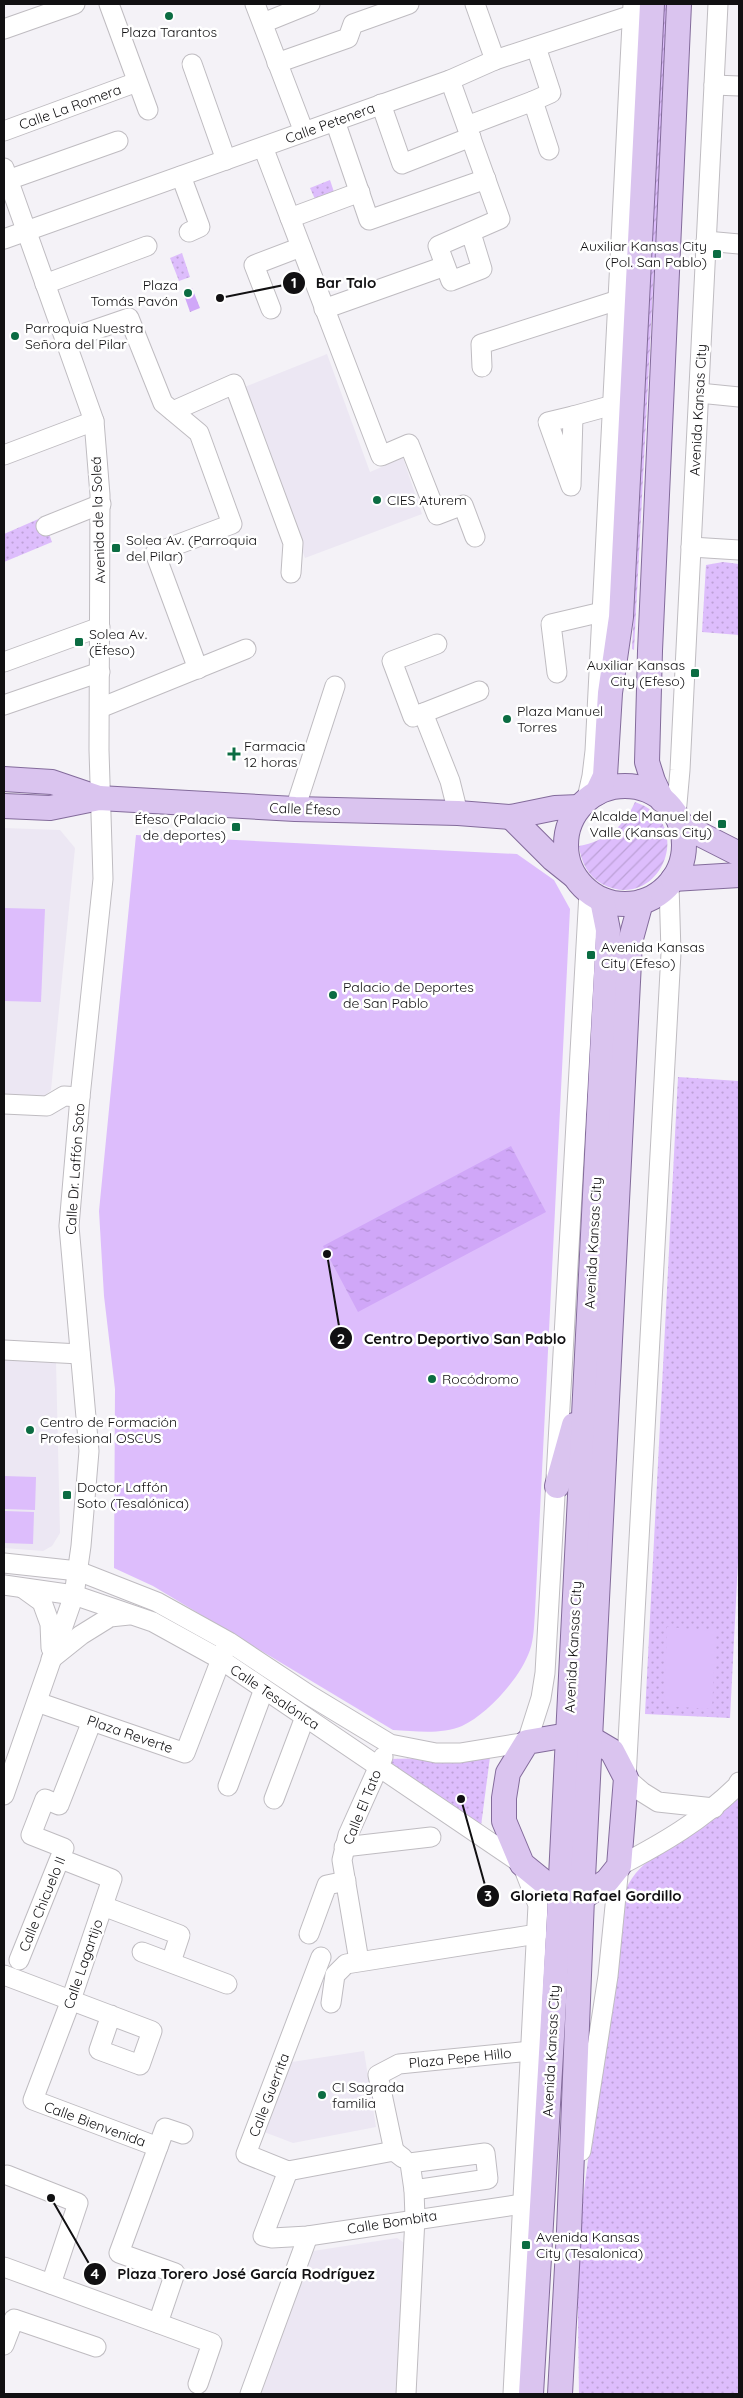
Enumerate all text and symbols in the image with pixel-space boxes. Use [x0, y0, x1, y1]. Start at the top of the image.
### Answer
marker: Plaza Tarantos [163, 10, 175, 22]
place label: Plaza Tarantos [121, 23, 217, 41]
street label: Calle La Romera [16, 80, 124, 134]
street label: Calle Petenera [283, 98, 377, 148]
place label: Auxiliar Kansas City (Pol. San Pablo) [580, 237, 707, 271]
marker: Auxiliar Kansas City (Pol. San Pablo) [711, 248, 723, 260]
callout: Bar Talo [281, 268, 387, 298]
text: 1 [291, 273, 297, 292]
text: Bar Talo [316, 273, 376, 292]
place label: Plaza Tomás Pavón [91, 276, 178, 310]
marker: Plaza Tomás Pavón [182, 287, 194, 299]
place label: Parroquia Nuestra Señora del Pilar [25, 319, 144, 353]
marker: Parroquia Nuestra Señora del Pilar [9, 330, 21, 342]
street label: Avenida Kansas City [686, 344, 710, 476]
street label: Avenida de la Soleá [87, 456, 109, 584]
place label: CIES Aturem [387, 491, 467, 509]
marker: CIES Aturem [371, 494, 383, 506]
place label: Solea Av. (Parroquia del Pilar) [126, 531, 257, 565]
marker: Solea Av. (Parroquia del Pilar) [110, 542, 122, 554]
place label: Solea Av. (Ëfeso) [89, 625, 147, 659]
marker: Solea Av. (Ëfeso) [73, 636, 85, 648]
place label: Auxiliar Kansas City (Efeso) [587, 656, 685, 690]
marker: Auxiliar Kansas City (Efeso) [689, 667, 701, 679]
place label: Plaza Manuel Torres [517, 702, 603, 736]
marker: Plaza Manuel Torres [501, 713, 513, 725]
place label: Farmacia 12 horas [244, 737, 306, 771]
marker: Farmacia 12 horas [228, 748, 240, 760]
street label: Calle Éfeso [269, 799, 341, 819]
place label: Alcalde Manuel del Valle (Kansas City) [589, 807, 712, 841]
place label: Éfeso (Palacio de deportes) [134, 810, 226, 844]
marker: Alcalde Manuel del Valle (Kansas City) [716, 818, 728, 830]
marker: Éfeso (Palacio de deportes) [230, 821, 242, 833]
place label: Avenida Kansas City (Efeso) [601, 938, 705, 972]
marker: Avenida Kansas City (Efeso) [585, 949, 597, 961]
place label: Palacio de Deportes de San Pablo [343, 978, 474, 1012]
marker: Palacio de Deportes de San Pablo [327, 989, 339, 1001]
street label: Calle Dr. Laffón Soto [61, 1103, 89, 1235]
street label: Avenida Kansas City [581, 1177, 605, 1309]
callout: Centro Deportivo San Pablo [329, 1323, 576, 1353]
text: 2 [337, 1329, 345, 1348]
text: Centro Deportivo San Pablo [364, 1329, 566, 1348]
place label: Rocódromo [442, 1370, 519, 1388]
marker: Rocódromo [426, 1373, 438, 1385]
place label: Centro de Formación Profesional OSCUS [40, 1413, 177, 1447]
marker: Centro de Formación Profesional OSCUS [24, 1424, 36, 1436]
place label: Doctor Laffón Soto (Tesalónica) [77, 1478, 189, 1512]
marker: Doctor Laffón Soto (Tesalónica) [61, 1489, 73, 1501]
street label: Avenida Kansas City [561, 1581, 585, 1713]
street label: Calle Tesalónica [227, 1660, 323, 1734]
street label: Plaza Reverte [85, 1711, 175, 1757]
street label: Calle El Tato [339, 1767, 385, 1847]
street label: Calle Chicuelo II [15, 1854, 69, 1954]
callout: Glorieta Rafael Gordillo [475, 1881, 692, 1911]
text: 3 [484, 1886, 492, 1905]
text: Glorieta Rafael Gordillo [510, 1886, 682, 1905]
street label: Calle Lagartijo [59, 1917, 107, 2011]
street label: Avenida Kansas City [539, 1985, 563, 2117]
street label: Plaza Pepe Hillo [408, 2044, 512, 2072]
street label: Calle Guerrita [245, 2051, 293, 2139]
place label: CI Sagrada familia [332, 2078, 404, 2112]
marker: CI Sagrada familia [316, 2089, 328, 2101]
street label: Calle Bienvenida [42, 2097, 148, 2151]
street label: Calle Bombita [346, 2206, 438, 2238]
place label: Avenida Kansas City (Tesalonica) [536, 2228, 643, 2262]
marker: Avenida Kansas City (Tesalonica) [520, 2239, 532, 2251]
callout: Plaza Torero José García Rodríguez [82, 2259, 385, 2289]
text: 4 [91, 2264, 100, 2283]
text: Plaza Torero José García Rodríguez [117, 2264, 375, 2283]

